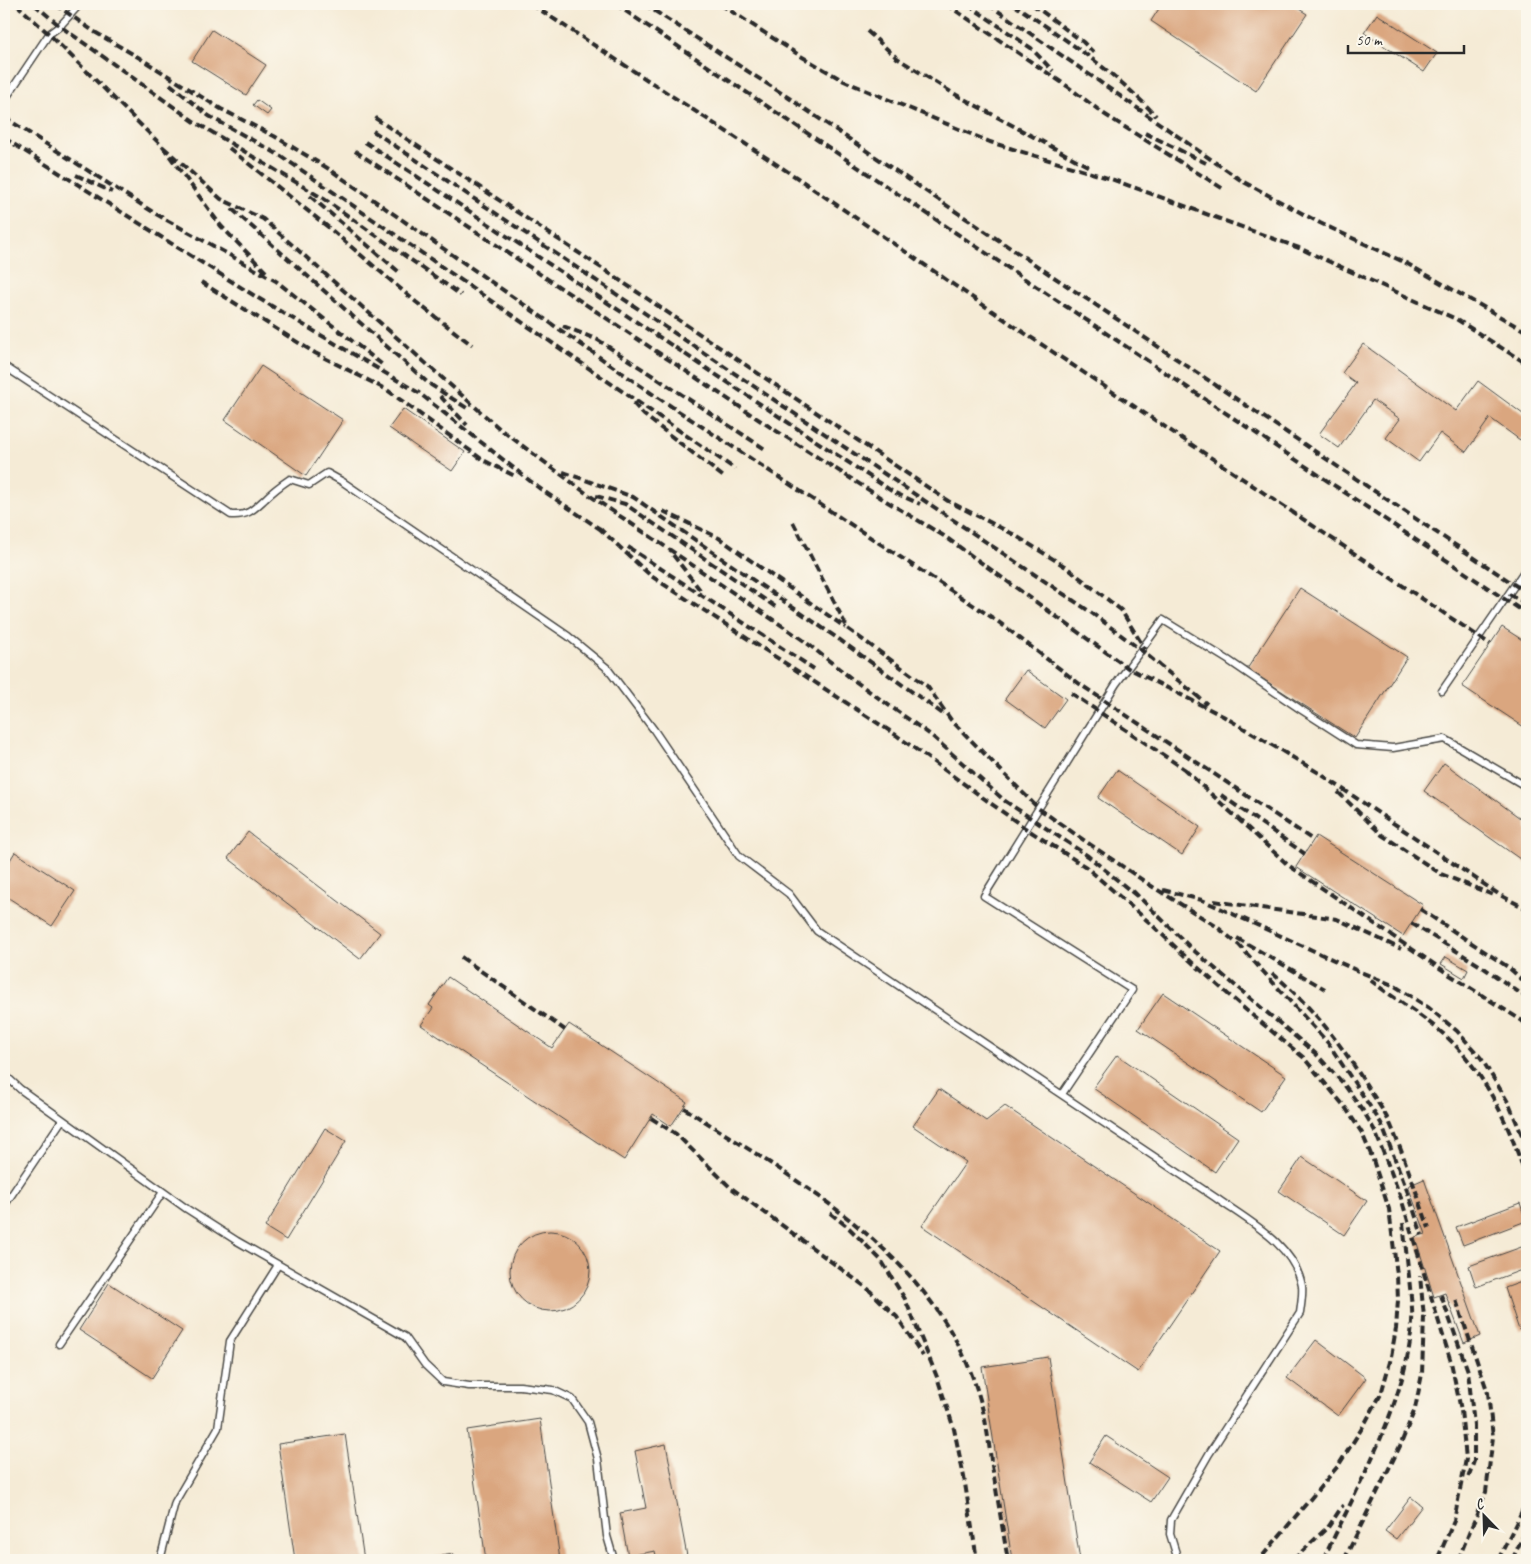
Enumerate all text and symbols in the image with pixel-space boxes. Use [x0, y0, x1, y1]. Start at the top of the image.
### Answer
scale bar [1348, 22, 1465, 54]
text: 50 m [1356, 31, 1383, 50]
north arrow [1458, 1492, 1508, 1542]
text: С [1473, 1494, 1488, 1514]

